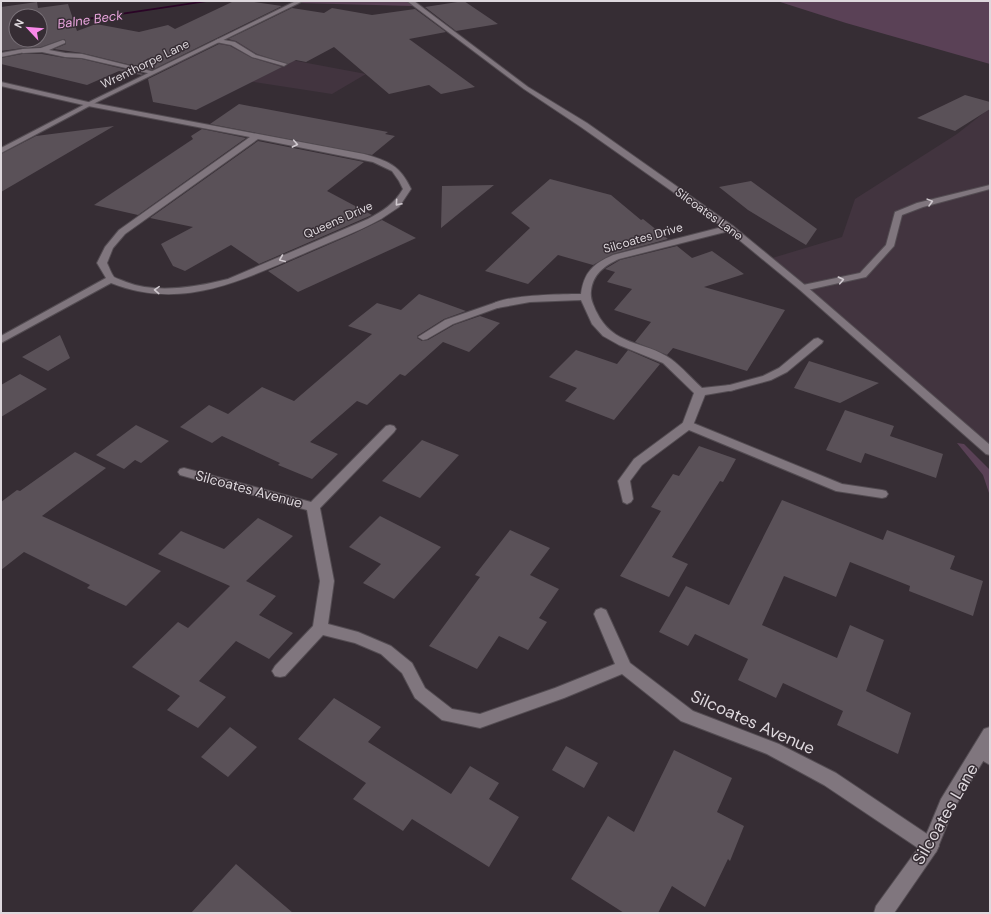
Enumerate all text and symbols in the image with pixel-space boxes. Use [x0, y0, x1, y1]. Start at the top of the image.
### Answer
water label: Balne Beck [56, 6, 124, 32]
north arrow [8, 8, 48, 48]
text: N [11, 17, 27, 30]
street label: Wrenthorpe Lane [98, 36, 192, 92]
one-way arrow [292, 139, 298, 147]
street label: Silcoates Lane [672, 184, 746, 244]
street label: Queens Drive [301, 198, 375, 242]
one-way arrow [395, 198, 402, 206]
one-way arrow [927, 199, 934, 207]
street label: Silcoates Drive [601, 219, 685, 257]
one-way arrow [278, 254, 286, 262]
one-way arrow [838, 276, 844, 284]
one-way arrow [154, 286, 160, 294]
street label: Silcoates Avenue [194, 466, 304, 512]
street label: Silcoates Avenue [688, 685, 818, 759]
street label: Silcoates Lane [907, 759, 983, 869]

